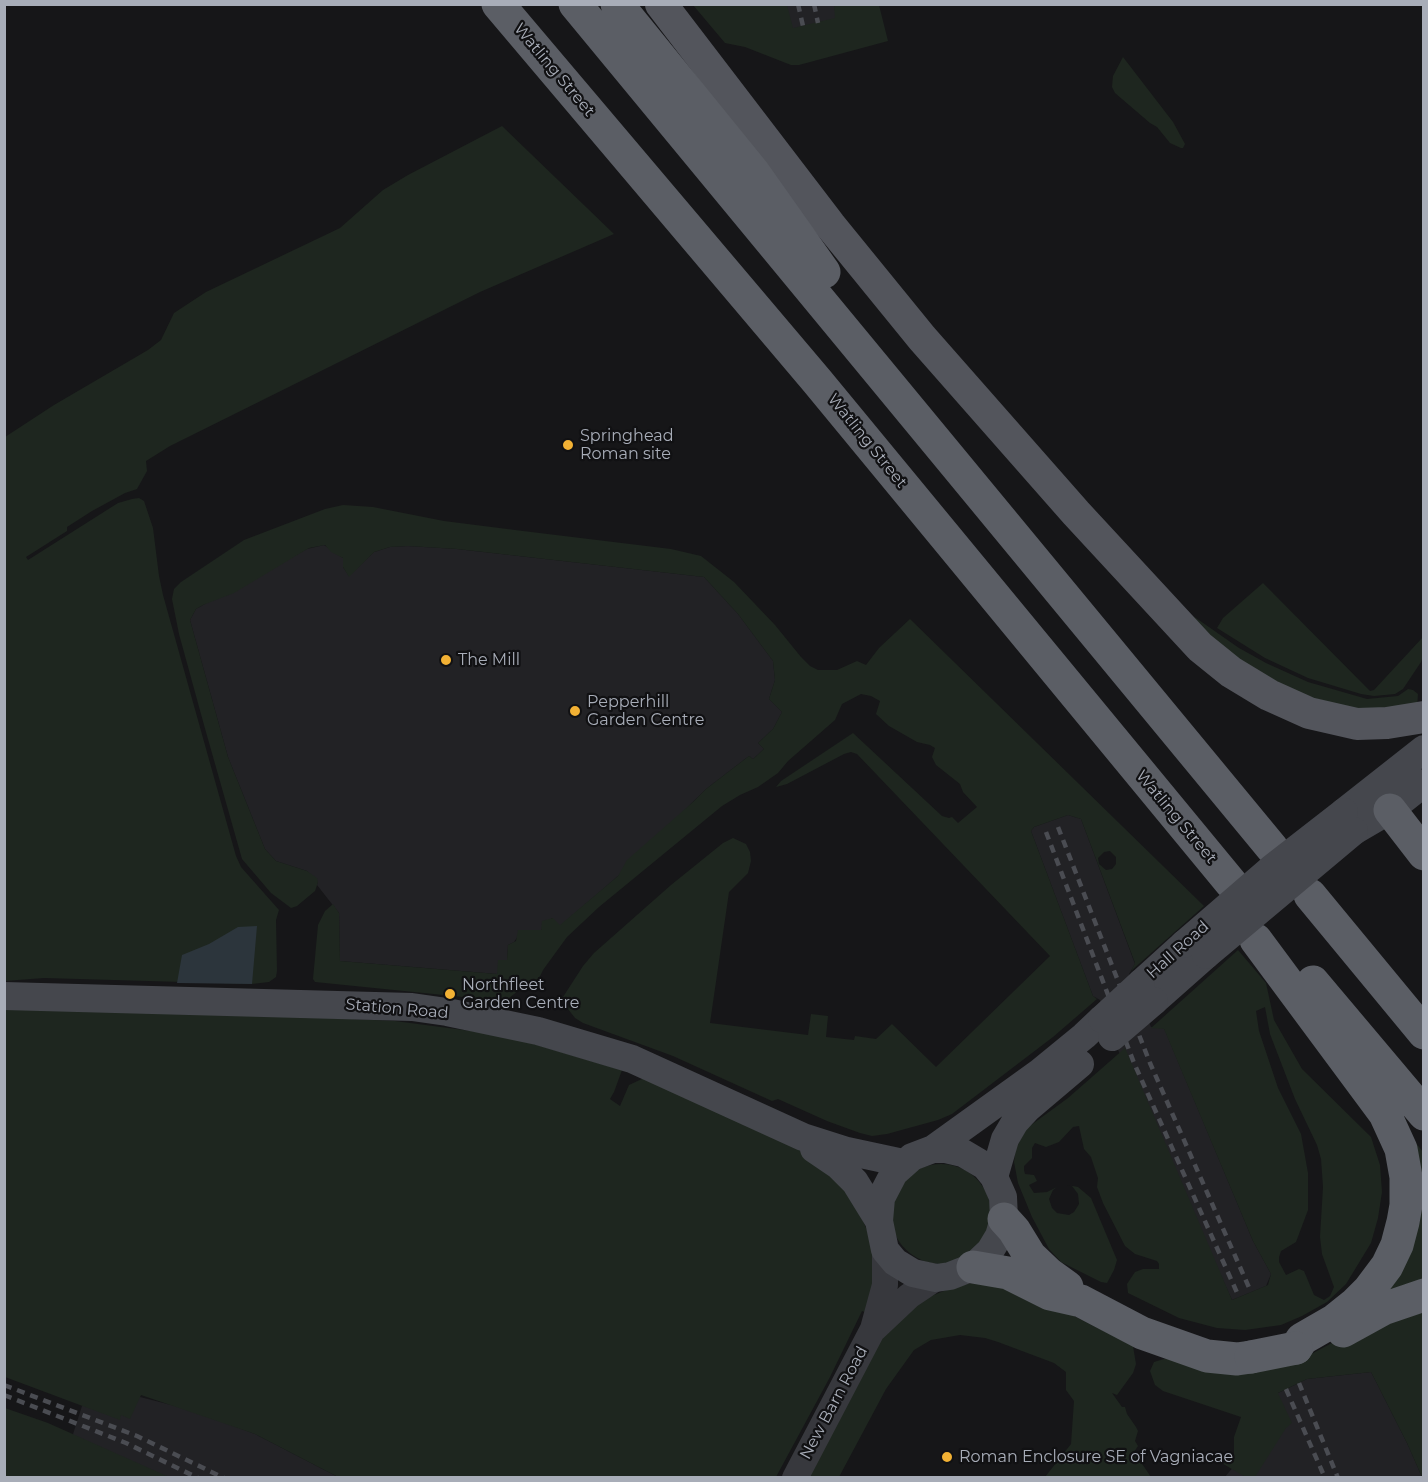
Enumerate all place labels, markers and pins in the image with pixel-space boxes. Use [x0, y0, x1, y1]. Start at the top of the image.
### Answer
place label: Springhead Roman site [580, 426, 674, 464]
marker: Springhead Roman site [561, 438, 575, 452]
place label: The Mill [458, 650, 520, 670]
marker: The Mill [439, 653, 453, 667]
place label: Pepperhill Garden Centre [587, 692, 704, 730]
marker: Pepperhill Garden Centre [568, 704, 582, 718]
place label: Northfleet Garden Centre [462, 975, 579, 1013]
marker: Northfleet Garden Centre [443, 987, 457, 1001]
place label: Roman Enclosure SE of Vagniacae [959, 1447, 1233, 1467]
marker: Roman Enclosure SE of Vagniacae [940, 1450, 954, 1464]

